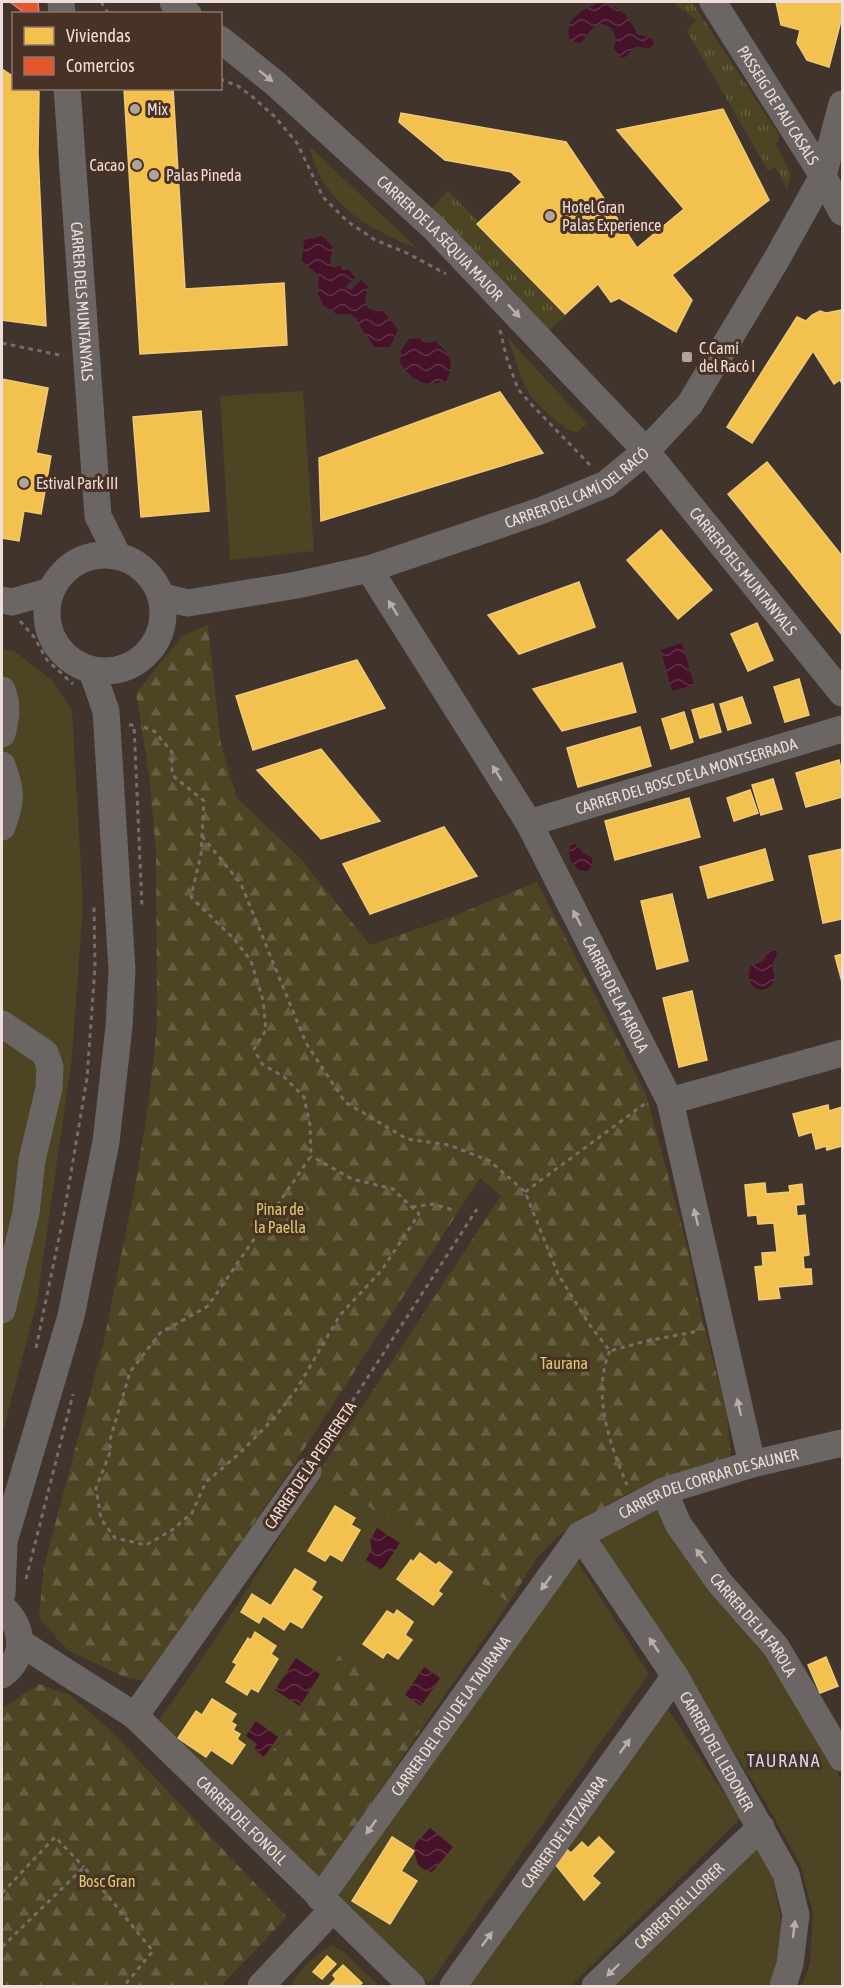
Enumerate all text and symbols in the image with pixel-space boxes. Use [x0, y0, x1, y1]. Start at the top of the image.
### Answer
legend [12, 12, 222, 90]
text: Viviendas [66, 25, 131, 46]
street label: PASSEIG DE PAU CASALS [734, 42, 823, 168]
text: Comercios [66, 55, 135, 76]
one-way arrow [258, 69, 274, 82]
place label: Mix [147, 100, 168, 118]
marker: Mix [128, 102, 142, 116]
place label: Cacao [89, 156, 125, 174]
marker: Cacao [130, 158, 144, 172]
place label: Palas Pineda [166, 166, 242, 184]
marker: Palas Pineda [147, 168, 161, 182]
street label: CARRER DE LA SÈQUIA MAJOR [374, 172, 507, 304]
place label: Hotel Gran Palas Experience [562, 198, 661, 235]
marker: Hotel Gran Palas Experience [543, 209, 557, 223]
street label: CARRER DELS MUNTANYALS [68, 221, 97, 382]
one-way arrow [506, 304, 520, 318]
place label: C.Camí del Racó I [699, 339, 755, 375]
marker: C.Camí del Racó I [680, 350, 694, 364]
street label: CARRER DEL CAMÍ DEL RACÓ [502, 444, 652, 531]
place label: Estival Park III [36, 474, 118, 492]
marker: Estival Park III [17, 476, 31, 490]
street label: CARRER DELS MUNTANYALS [686, 504, 801, 639]
one-way arrow [388, 600, 399, 616]
street label: CARRER DEL BOSC DE LA MONTSERRADA [573, 734, 799, 818]
one-way arrow [492, 765, 503, 781]
one-way arrow [572, 909, 581, 926]
street label: CARRER DE LA FAROLA [579, 933, 653, 1055]
park label: Pinar de la Paella [254, 1200, 306, 1236]
one-way arrow [691, 1207, 700, 1226]
park label: Taurana [540, 1354, 588, 1372]
street label: CARRER DE LA PEDRERETA [261, 1398, 359, 1532]
one-way arrow [734, 1398, 744, 1417]
street label: CARRER DEL CORRAR DE SAUNER [616, 1445, 800, 1522]
one-way arrow [695, 1548, 707, 1564]
street label: CARRER DE LA FAROLA [707, 1570, 800, 1680]
one-way arrow [540, 1574, 552, 1590]
street label: CARRER DEL POU DE LA TAURANA [387, 1632, 514, 1799]
one-way arrow [649, 1637, 660, 1653]
street label: CARRER DEL LLEDONER [676, 1688, 758, 1814]
one-way arrow [619, 1739, 631, 1755]
district label: TAURANA [747, 1750, 821, 1771]
street label: CARRER DEL FONOLL [193, 1772, 291, 1869]
street label: CARRER DE L'ATZAVARA [517, 1772, 610, 1891]
one-way arrow [365, 1818, 377, 1834]
street label: CARRER DEL LLORER [630, 1859, 727, 1953]
park label: Bosc Gran [79, 1872, 135, 1890]
one-way arrow [789, 1920, 799, 1939]
one-way arrow [480, 1931, 492, 1946]
one-way arrow [606, 1962, 620, 1976]

